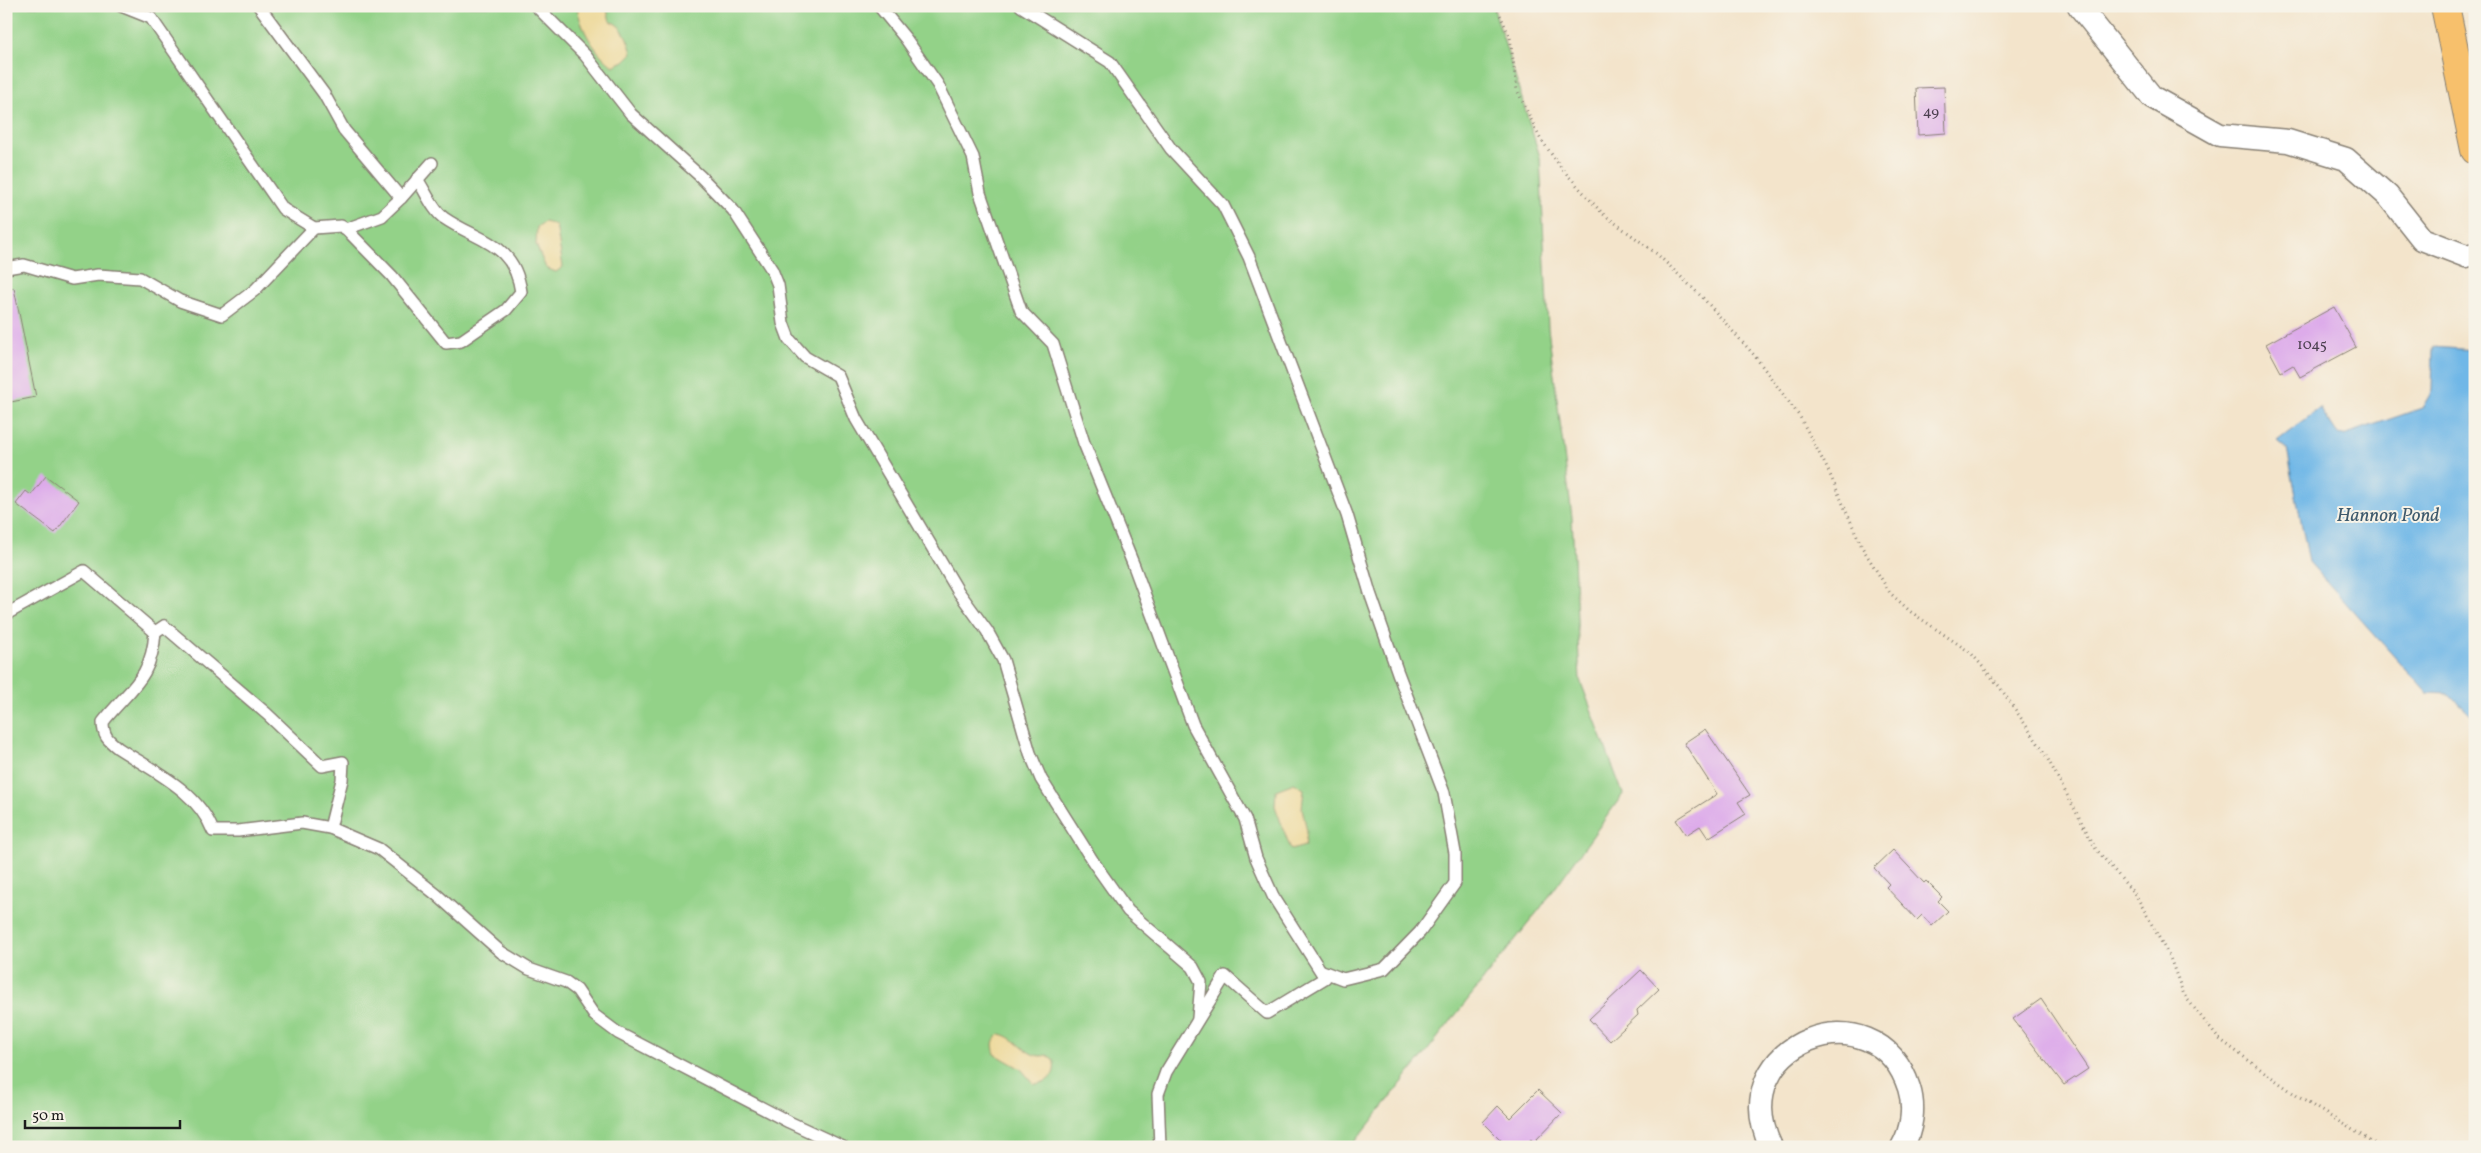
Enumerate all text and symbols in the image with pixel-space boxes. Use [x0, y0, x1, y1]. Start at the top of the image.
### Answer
house number: 49 [1923, 102, 1939, 123]
house number: 1045 [2297, 335, 2327, 356]
water label: Hannon Pond [2337, 503, 2439, 529]
scale bar [25, 1098, 180, 1130]
text: 50 m [32, 1106, 64, 1127]

